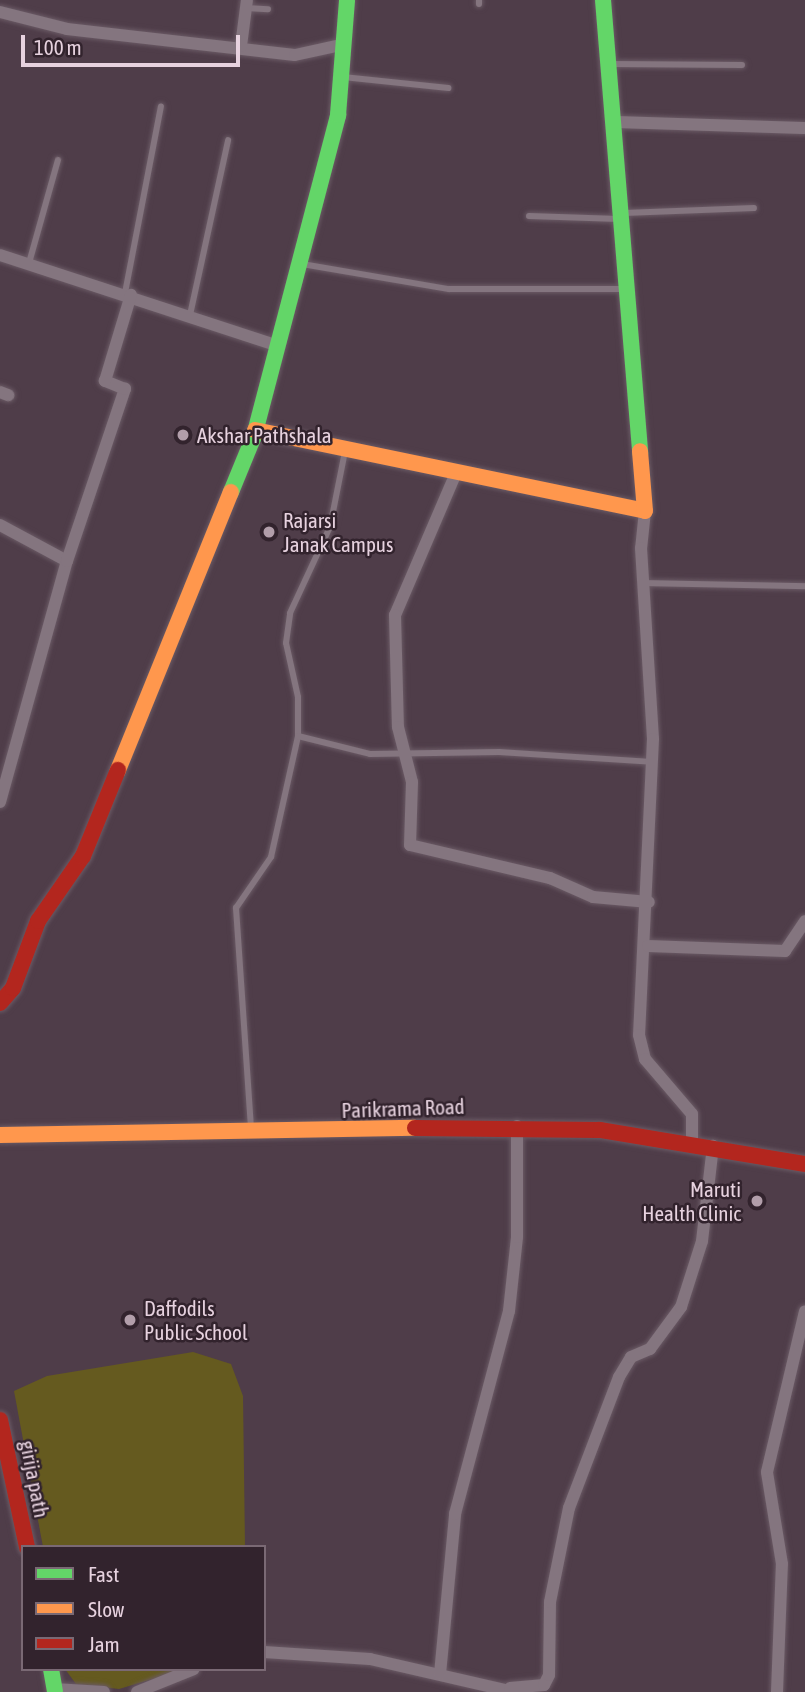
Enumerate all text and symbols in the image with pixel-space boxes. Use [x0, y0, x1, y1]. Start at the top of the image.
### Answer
scale bar [24, 21, 243, 65]
text: 100 m [34, 35, 82, 59]
place label: Akshar Pathshala [197, 422, 332, 448]
marker: Akshar Pathshala [175, 427, 191, 443]
place label: Rajarsi Janak Campus [283, 507, 393, 557]
marker: Rajarsi Janak Campus [261, 524, 277, 540]
street label: Parikrama Road [341, 1093, 465, 1123]
place label: Maruti Health Clinic [642, 1176, 741, 1226]
marker: Maruti Health Clinic [747, 1191, 767, 1211]
place label: Daffodils Public School [144, 1295, 248, 1345]
marker: Daffodils Public School [122, 1312, 138, 1328]
street label: girija path [15, 1438, 55, 1520]
legend [21, 1545, 266, 1671]
text: Fast [88, 1562, 119, 1586]
text: Slow [88, 1597, 124, 1621]
text: Jam [88, 1632, 120, 1656]

